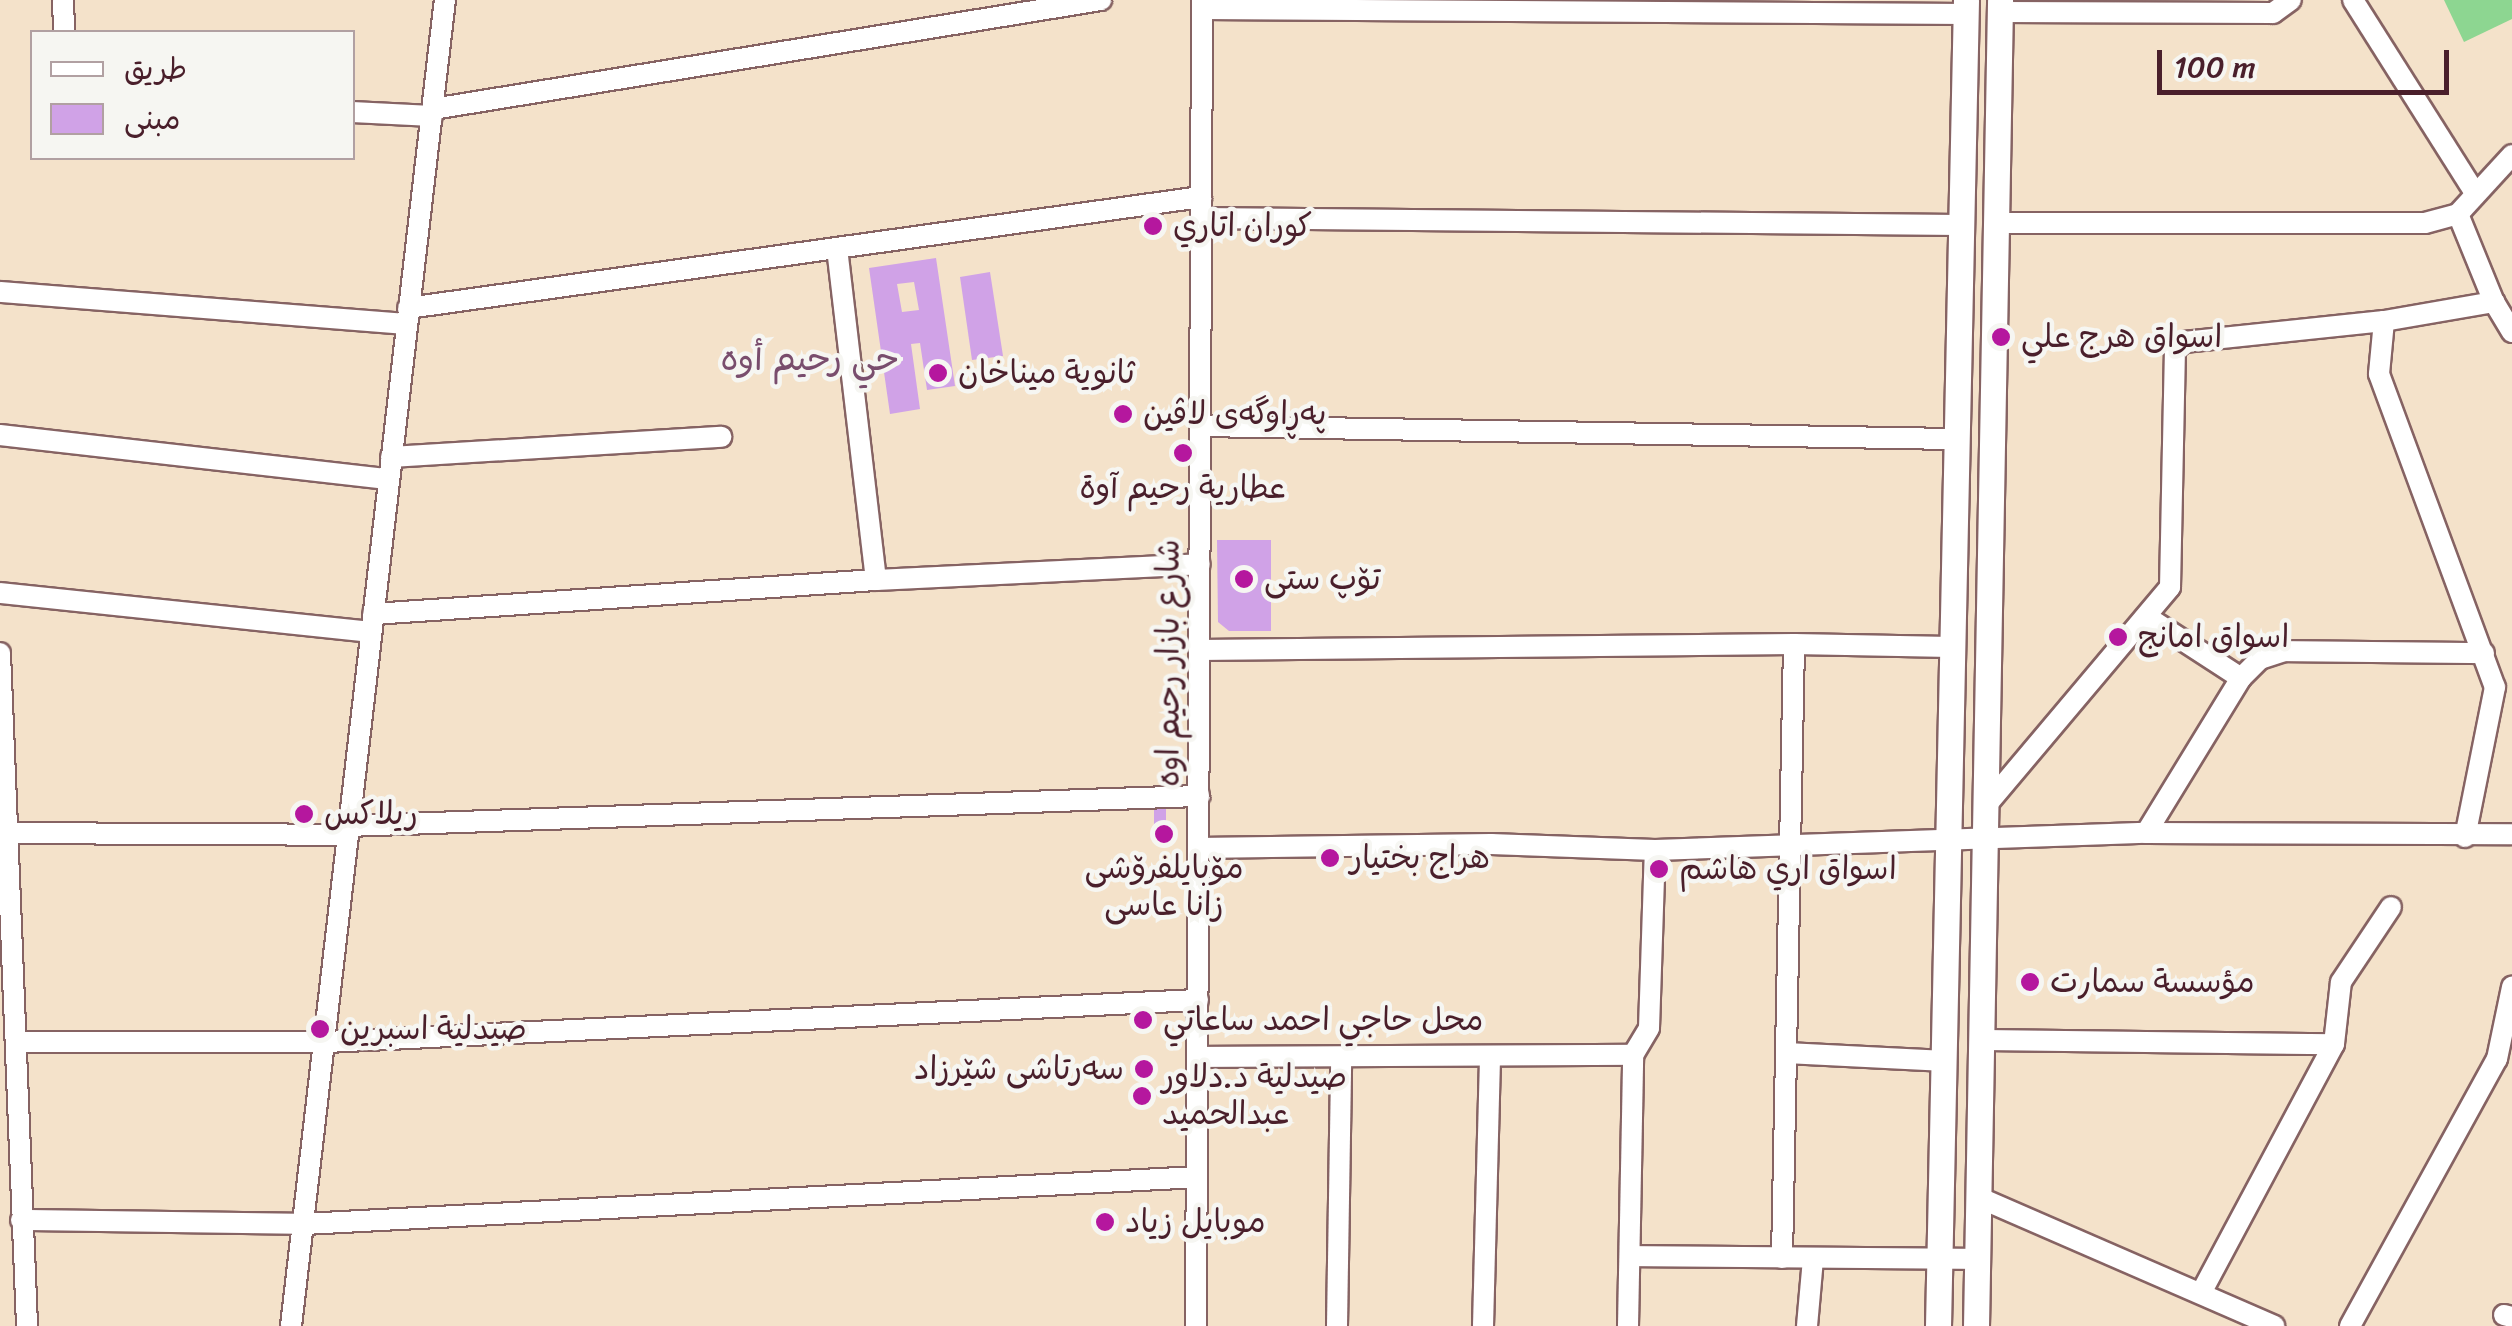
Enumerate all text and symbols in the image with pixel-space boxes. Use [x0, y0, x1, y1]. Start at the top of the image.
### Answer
legend [30, 30, 355, 160]
scale bar [2162, 30, 2454, 92]
text: 100 m [2174, 40, 2256, 94]
text: طريق [124, 42, 187, 96]
text: مبنى [124, 92, 180, 146]
place label: كوران اتاري [1173, 207, 1312, 245]
marker: كوران اتاري [1142, 215, 1164, 237]
place label: اسواق هرج علي [2021, 318, 2222, 356]
marker: اسواق هرج علي [1990, 326, 2012, 348]
district label: حي رحيم أوه [720, 337, 900, 379]
place label: ثانوية ميناخان [958, 354, 1135, 392]
marker: ثانوية ميناخان [927, 362, 949, 384]
place label: پەڕاوگەی لاڤین [1143, 395, 1327, 433]
marker: پەڕاوگەی لاڤین [1112, 403, 1134, 425]
marker: عطارية رحيم آوة [1172, 442, 1194, 464]
place label: عطارية رحيم آوة [1079, 469, 1287, 507]
street label: شارع بازار رحيم اوه [1150, 539, 1188, 787]
place label: تۆپ ستی [1264, 560, 1381, 598]
marker: تۆپ ستی [1233, 568, 1255, 590]
place label: اسواق امانج [2138, 618, 2289, 656]
marker: اسواق امانج [2107, 626, 2129, 648]
place label: ریلاکس [324, 795, 418, 833]
marker: ریلاکس [293, 803, 315, 825]
marker: مۆبایلفرۆشی زانا عاسی [1153, 823, 1175, 845]
place label: هراج بختيار [1350, 839, 1490, 877]
marker: هراج بختيار [1319, 847, 1341, 869]
place label: مۆبایلفرۆشی زانا عاسی [1084, 850, 1244, 925]
place label: اسواق اري هاشم [1679, 850, 1897, 888]
marker: اسواق اري هاشم [1648, 858, 1670, 880]
place label: مؤسسة سمارت [2050, 963, 2255, 1001]
marker: مؤسسة سمارت [2019, 971, 2041, 993]
place label: محل حاجي احمد ساعاتي [1163, 1001, 1483, 1039]
marker: محل حاجي احمد ساعاتي [1132, 1009, 1154, 1031]
place label: صيدلية اسبرين [340, 1010, 527, 1048]
marker: صيدلية اسبرين [309, 1018, 331, 1040]
place label: سەرتاشی شێرزاد [914, 1050, 1124, 1088]
marker: سەرتاشی شێرزاد [1133, 1058, 1155, 1080]
place label: صيدلية د.دلاور عبدالحميد [1162, 1059, 1347, 1134]
marker: صيدلية د.دلاور عبدالحميد [1131, 1085, 1153, 1107]
place label: موبايل زياد [1125, 1203, 1266, 1241]
marker: موبايل زياد [1094, 1211, 1116, 1233]

